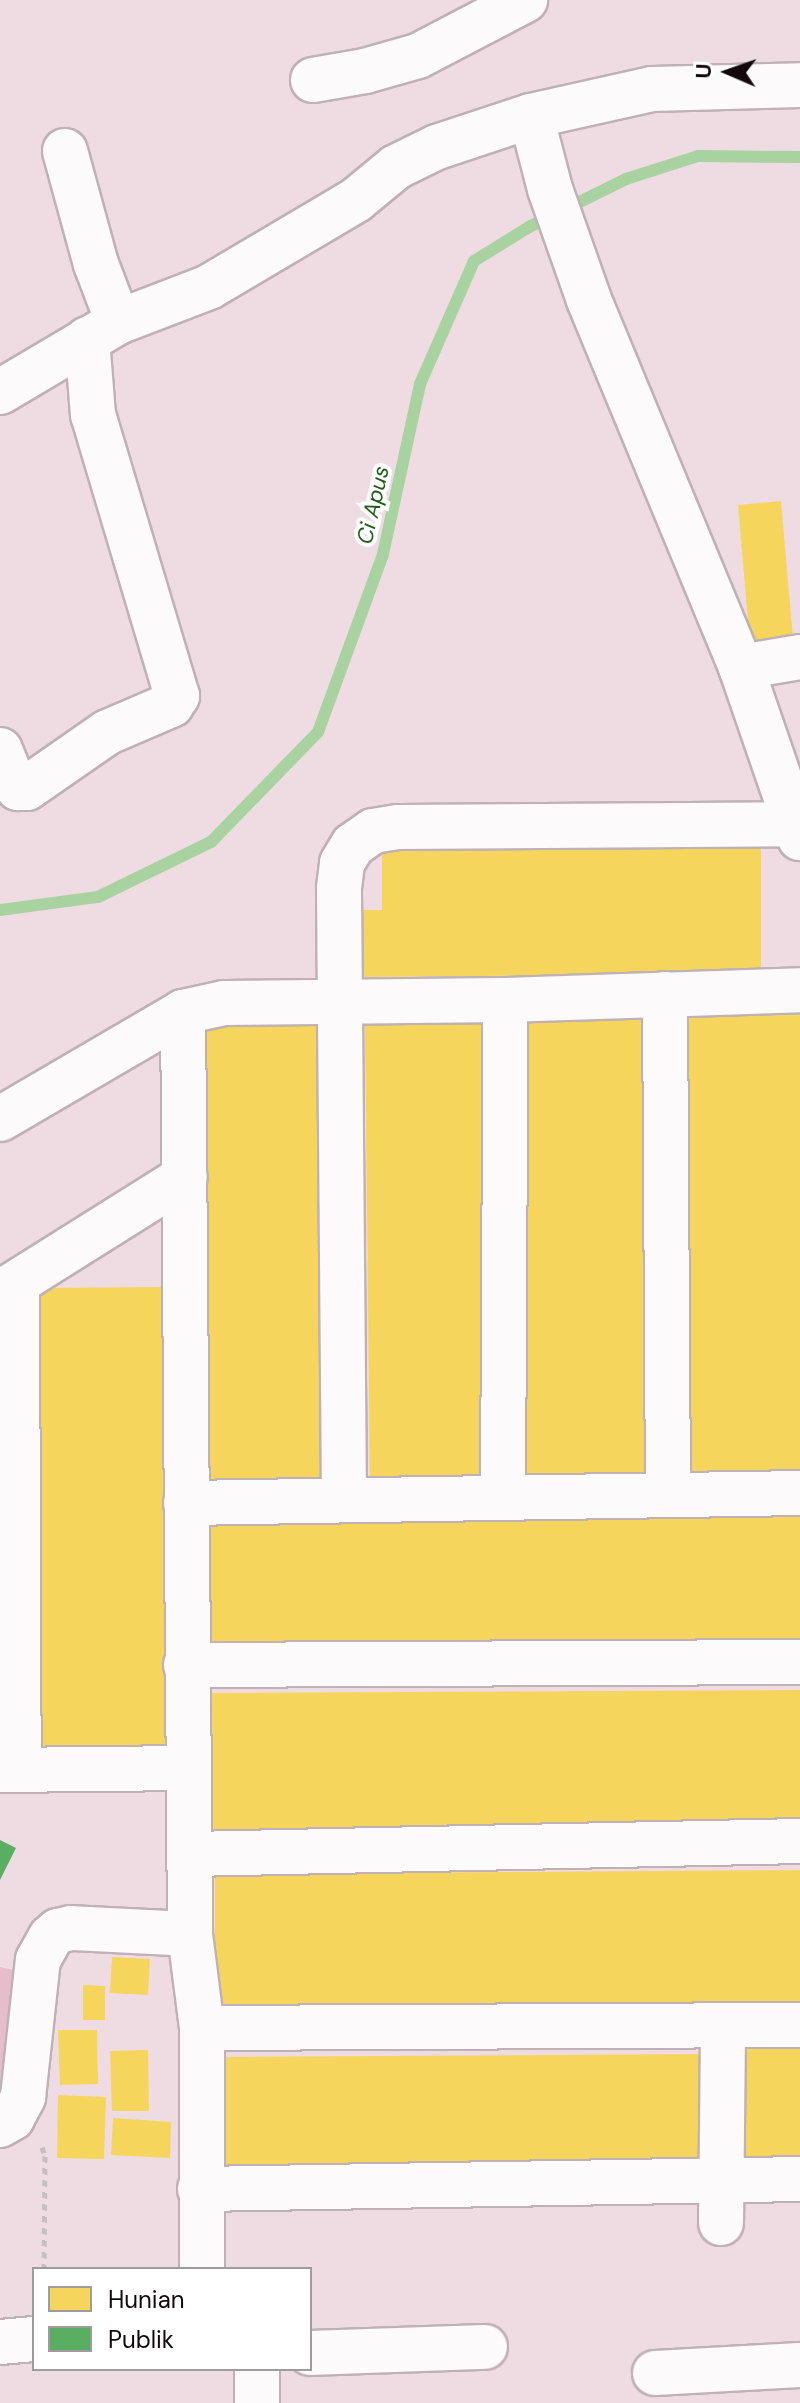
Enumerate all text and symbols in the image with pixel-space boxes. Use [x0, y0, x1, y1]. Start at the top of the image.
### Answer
north arrow [688, 32, 768, 112]
text: U [689, 63, 718, 79]
water label: Ci Apus [351, 463, 395, 547]
legend [32, 2267, 312, 2371]
text: Hunian [108, 2284, 184, 2315]
text: Publik [108, 2324, 174, 2355]

